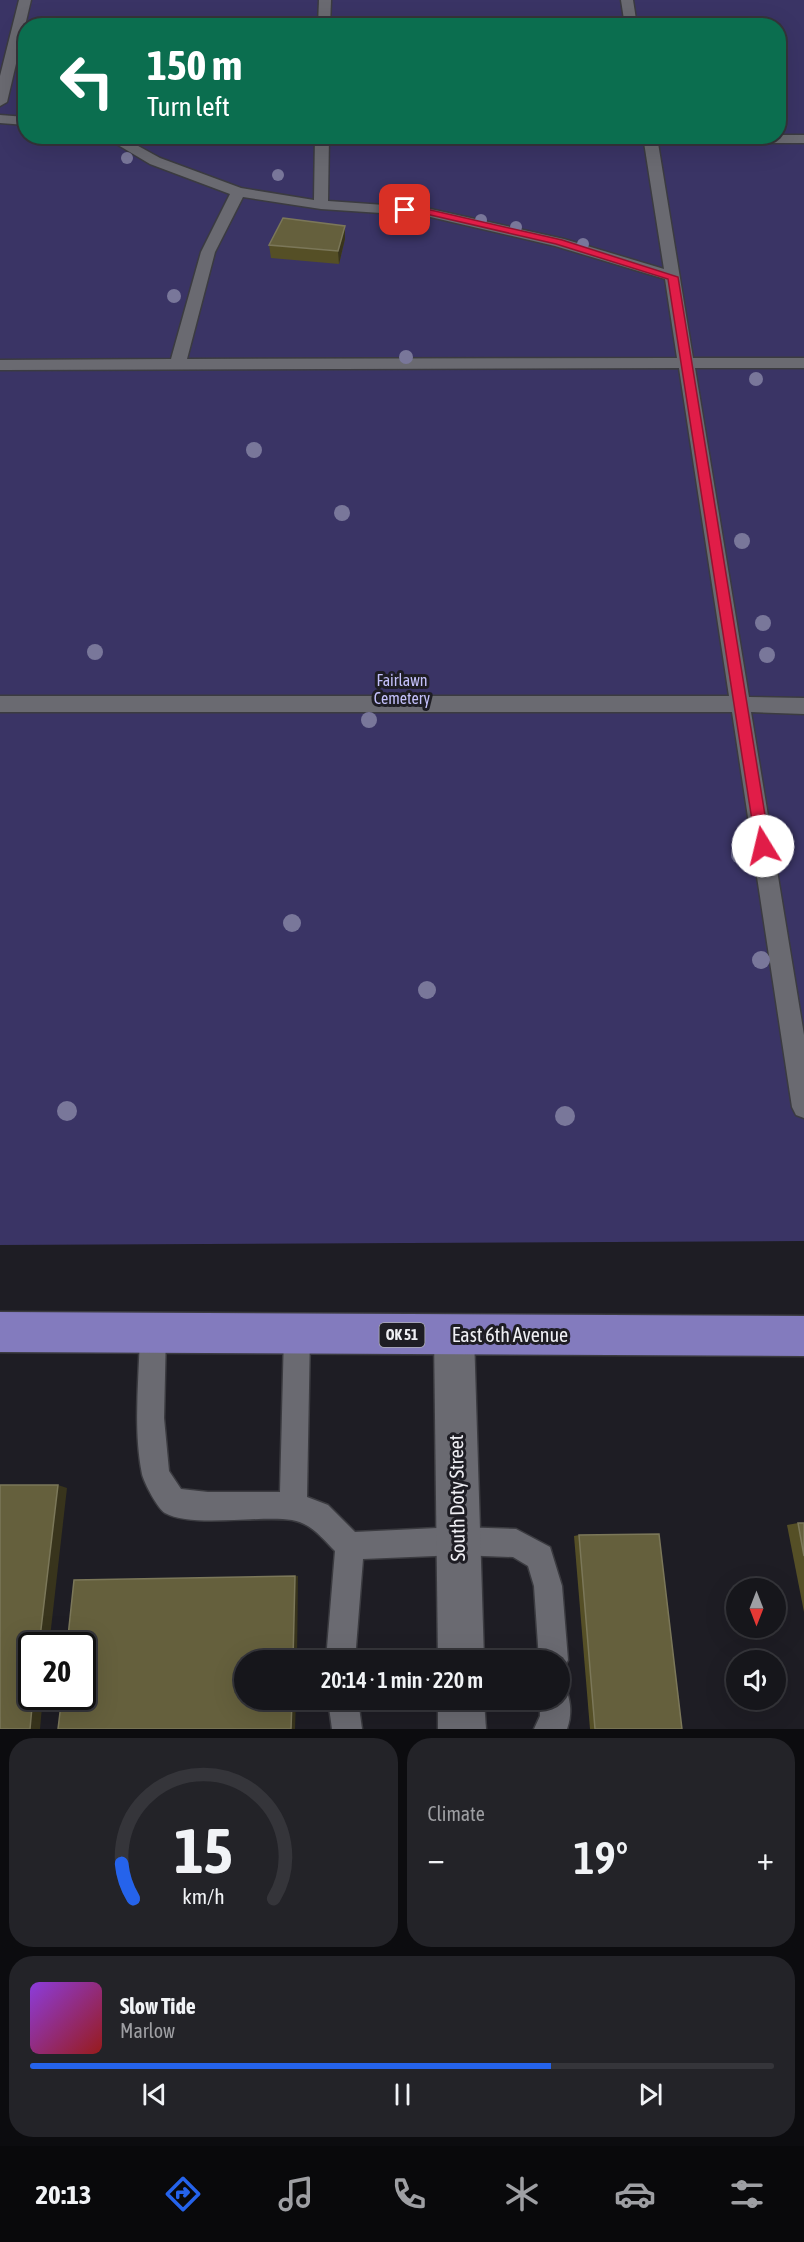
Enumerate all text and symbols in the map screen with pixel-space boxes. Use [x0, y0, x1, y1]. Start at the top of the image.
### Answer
text: 150 m [147, 41, 242, 89]
icon: left [48, 42, 126, 120]
text: Turn left [147, 91, 230, 122]
pin [379, 184, 430, 235]
icon: arrive [388, 193, 421, 226]
park label: Fairlawn Cemetery [374, 671, 431, 708]
position arrow [731, 814, 795, 878]
road number: OK 51 [380, 1323, 424, 1347]
street label: East 6th Avenue [452, 1323, 568, 1346]
street label: South Doty Street [444, 1434, 469, 1562]
north arrow [726, 1578, 786, 1638]
map controls [726, 1578, 786, 1710]
speed limit sign: 20 [18, 1632, 96, 1710]
button: sound [726, 1650, 786, 1710]
text: 20:14 · 1 min · 220 m [321, 1667, 483, 1693]
text: Climate [428, 1802, 485, 1825]
text: 15 [174, 1815, 233, 1886]
text: 19° [573, 1832, 628, 1884]
text: − [428, 1839, 445, 1877]
text: + [757, 1839, 774, 1877]
text: km/h [182, 1885, 225, 1910]
text: Slow Tide [120, 1993, 196, 2019]
text: Marlow [120, 2019, 175, 2042]
icon: previous [138, 2078, 171, 2111]
icon: pause [386, 2078, 419, 2111]
icon: next [634, 2078, 667, 2111]
icon: directions [162, 2173, 204, 2215]
icon: music [275, 2173, 317, 2215]
icon: phone [388, 2173, 430, 2215]
icon: climate [501, 2173, 543, 2215]
icon: car [614, 2173, 656, 2215]
icon: filters [726, 2173, 768, 2215]
text: 20:13 [35, 2179, 92, 2210]

